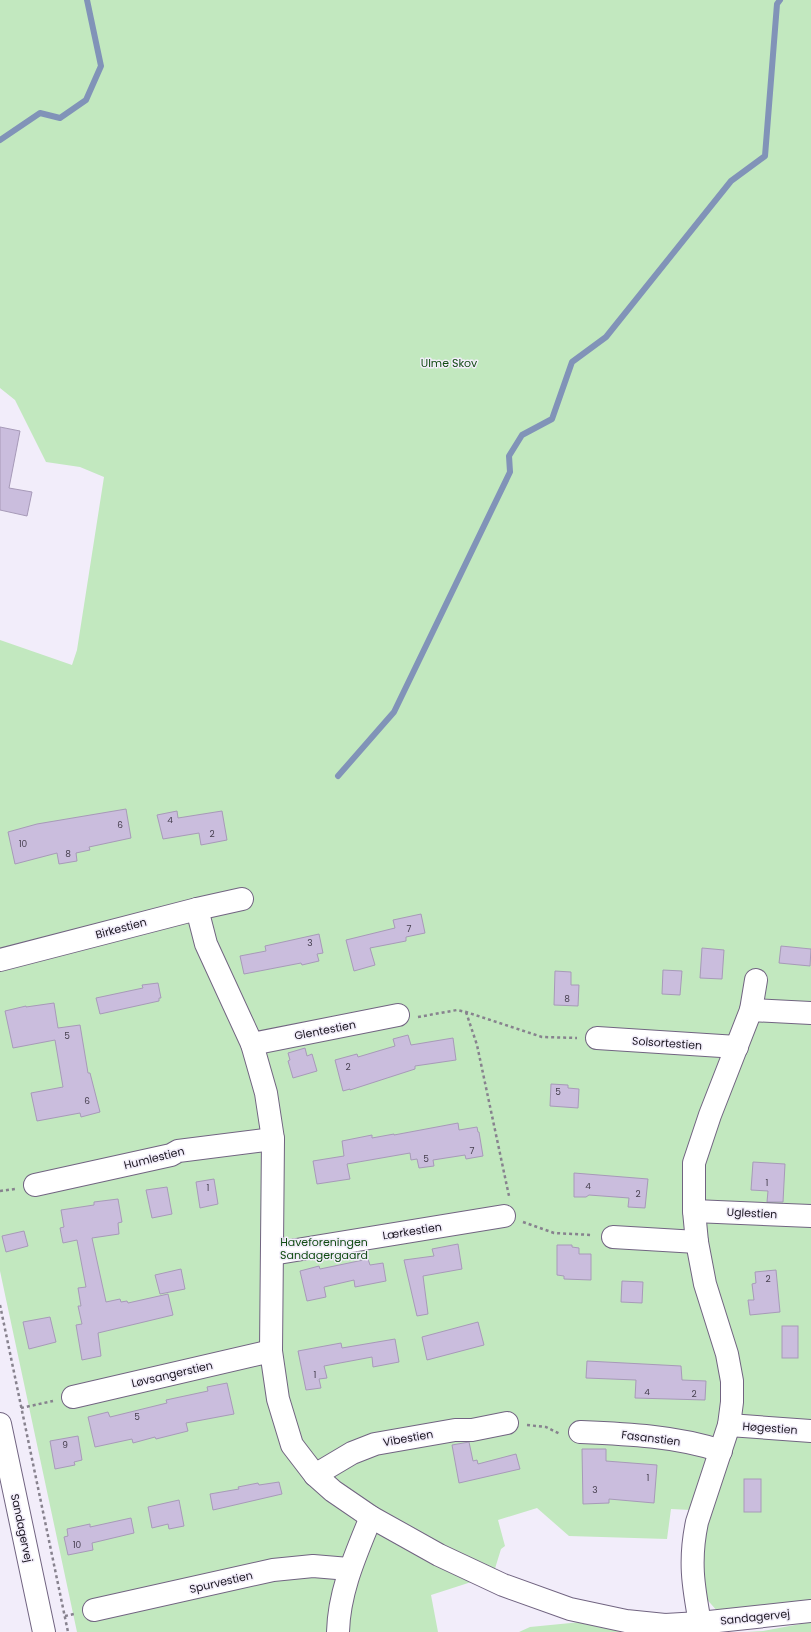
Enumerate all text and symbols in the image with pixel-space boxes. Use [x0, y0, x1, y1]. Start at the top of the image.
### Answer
park label: Ulme Skov [421, 355, 478, 371]
house number: 4 [167, 814, 173, 826]
house number: 6 [117, 819, 123, 831]
house number: 2 [209, 828, 215, 840]
house number: 10 [19, 838, 28, 850]
house number: 8 [65, 848, 71, 860]
street label: Birkestien [94, 913, 148, 943]
house number: 7 [407, 923, 412, 935]
house number: 3 [307, 937, 313, 949]
house number: 8 [564, 993, 570, 1005]
street label: Glentestien [293, 1016, 357, 1044]
house number: 5 [64, 1030, 70, 1042]
street label: Solsortestien [631, 1033, 703, 1053]
house number: 2 [345, 1061, 351, 1073]
house number: 5 [555, 1086, 561, 1098]
house number: 6 [84, 1095, 90, 1107]
street label: Humlestien [122, 1143, 186, 1173]
house number: 7 [470, 1145, 475, 1157]
house number: 5 [423, 1153, 429, 1165]
house number: 1 [766, 1177, 769, 1189]
house number: 4 [585, 1180, 591, 1192]
house number: 1 [207, 1182, 210, 1194]
house number: 2 [635, 1188, 641, 1200]
street label: Uglestien [726, 1204, 778, 1222]
street label: Lærkestien [381, 1218, 443, 1244]
park label: Haveforeningen Sandagergaard [280, 1234, 368, 1263]
house number: 2 [765, 1273, 771, 1285]
street label: Løvsangerstien [130, 1357, 214, 1391]
house number: 1 [314, 1369, 317, 1381]
house number: 4 [644, 1386, 650, 1398]
house number: 2 [691, 1388, 697, 1400]
house number: 5 [134, 1411, 140, 1423]
street label: Høgestien [742, 1418, 798, 1438]
street label: Vibestien [382, 1426, 434, 1450]
street label: Fasanstien [620, 1426, 682, 1450]
house number: 9 [62, 1439, 68, 1451]
house number: 1 [647, 1472, 650, 1484]
house number: 3 [592, 1484, 598, 1496]
street label: Sandagervej [7, 1492, 37, 1564]
house number: 10 [73, 1539, 82, 1551]
street label: Spurvestien [188, 1567, 254, 1597]
street label: Sandagervej [719, 1605, 791, 1629]

